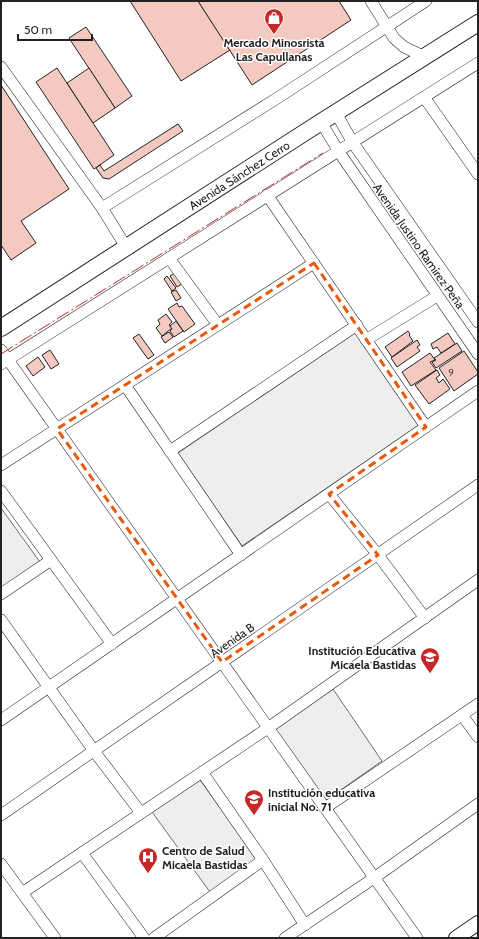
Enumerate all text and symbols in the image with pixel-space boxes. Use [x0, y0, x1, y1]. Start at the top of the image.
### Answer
shop icon: Mercado Minosrista Las Capullanas [263, 7, 285, 35]
scale bar [18, 16, 92, 42]
text: 50 m [24, 22, 52, 37]
place label: Mercado Minosrista Las Capullanas [223, 35, 325, 64]
street label: Avenida Sánchez Cerro [186, 137, 292, 213]
street label: Avenida Justino Ramírez Peña [370, 180, 468, 312]
house number: 9 [448, 366, 454, 379]
street label: Avenida B [207, 619, 257, 661]
place label: Institución Educativa Micaela Bastidas [308, 643, 416, 672]
school or university icon: Institución Educativa Micaela Bastidas [419, 646, 441, 674]
place label: Institución educativa inicial No. 71 [268, 785, 375, 814]
school or university icon: Institución educativa inicial No. 71 [243, 788, 265, 816]
place label: Centro de Salud Micaela Bastidas [162, 843, 248, 872]
hospital icon: Centro de Salud Micaela Bastidas [137, 846, 159, 874]

